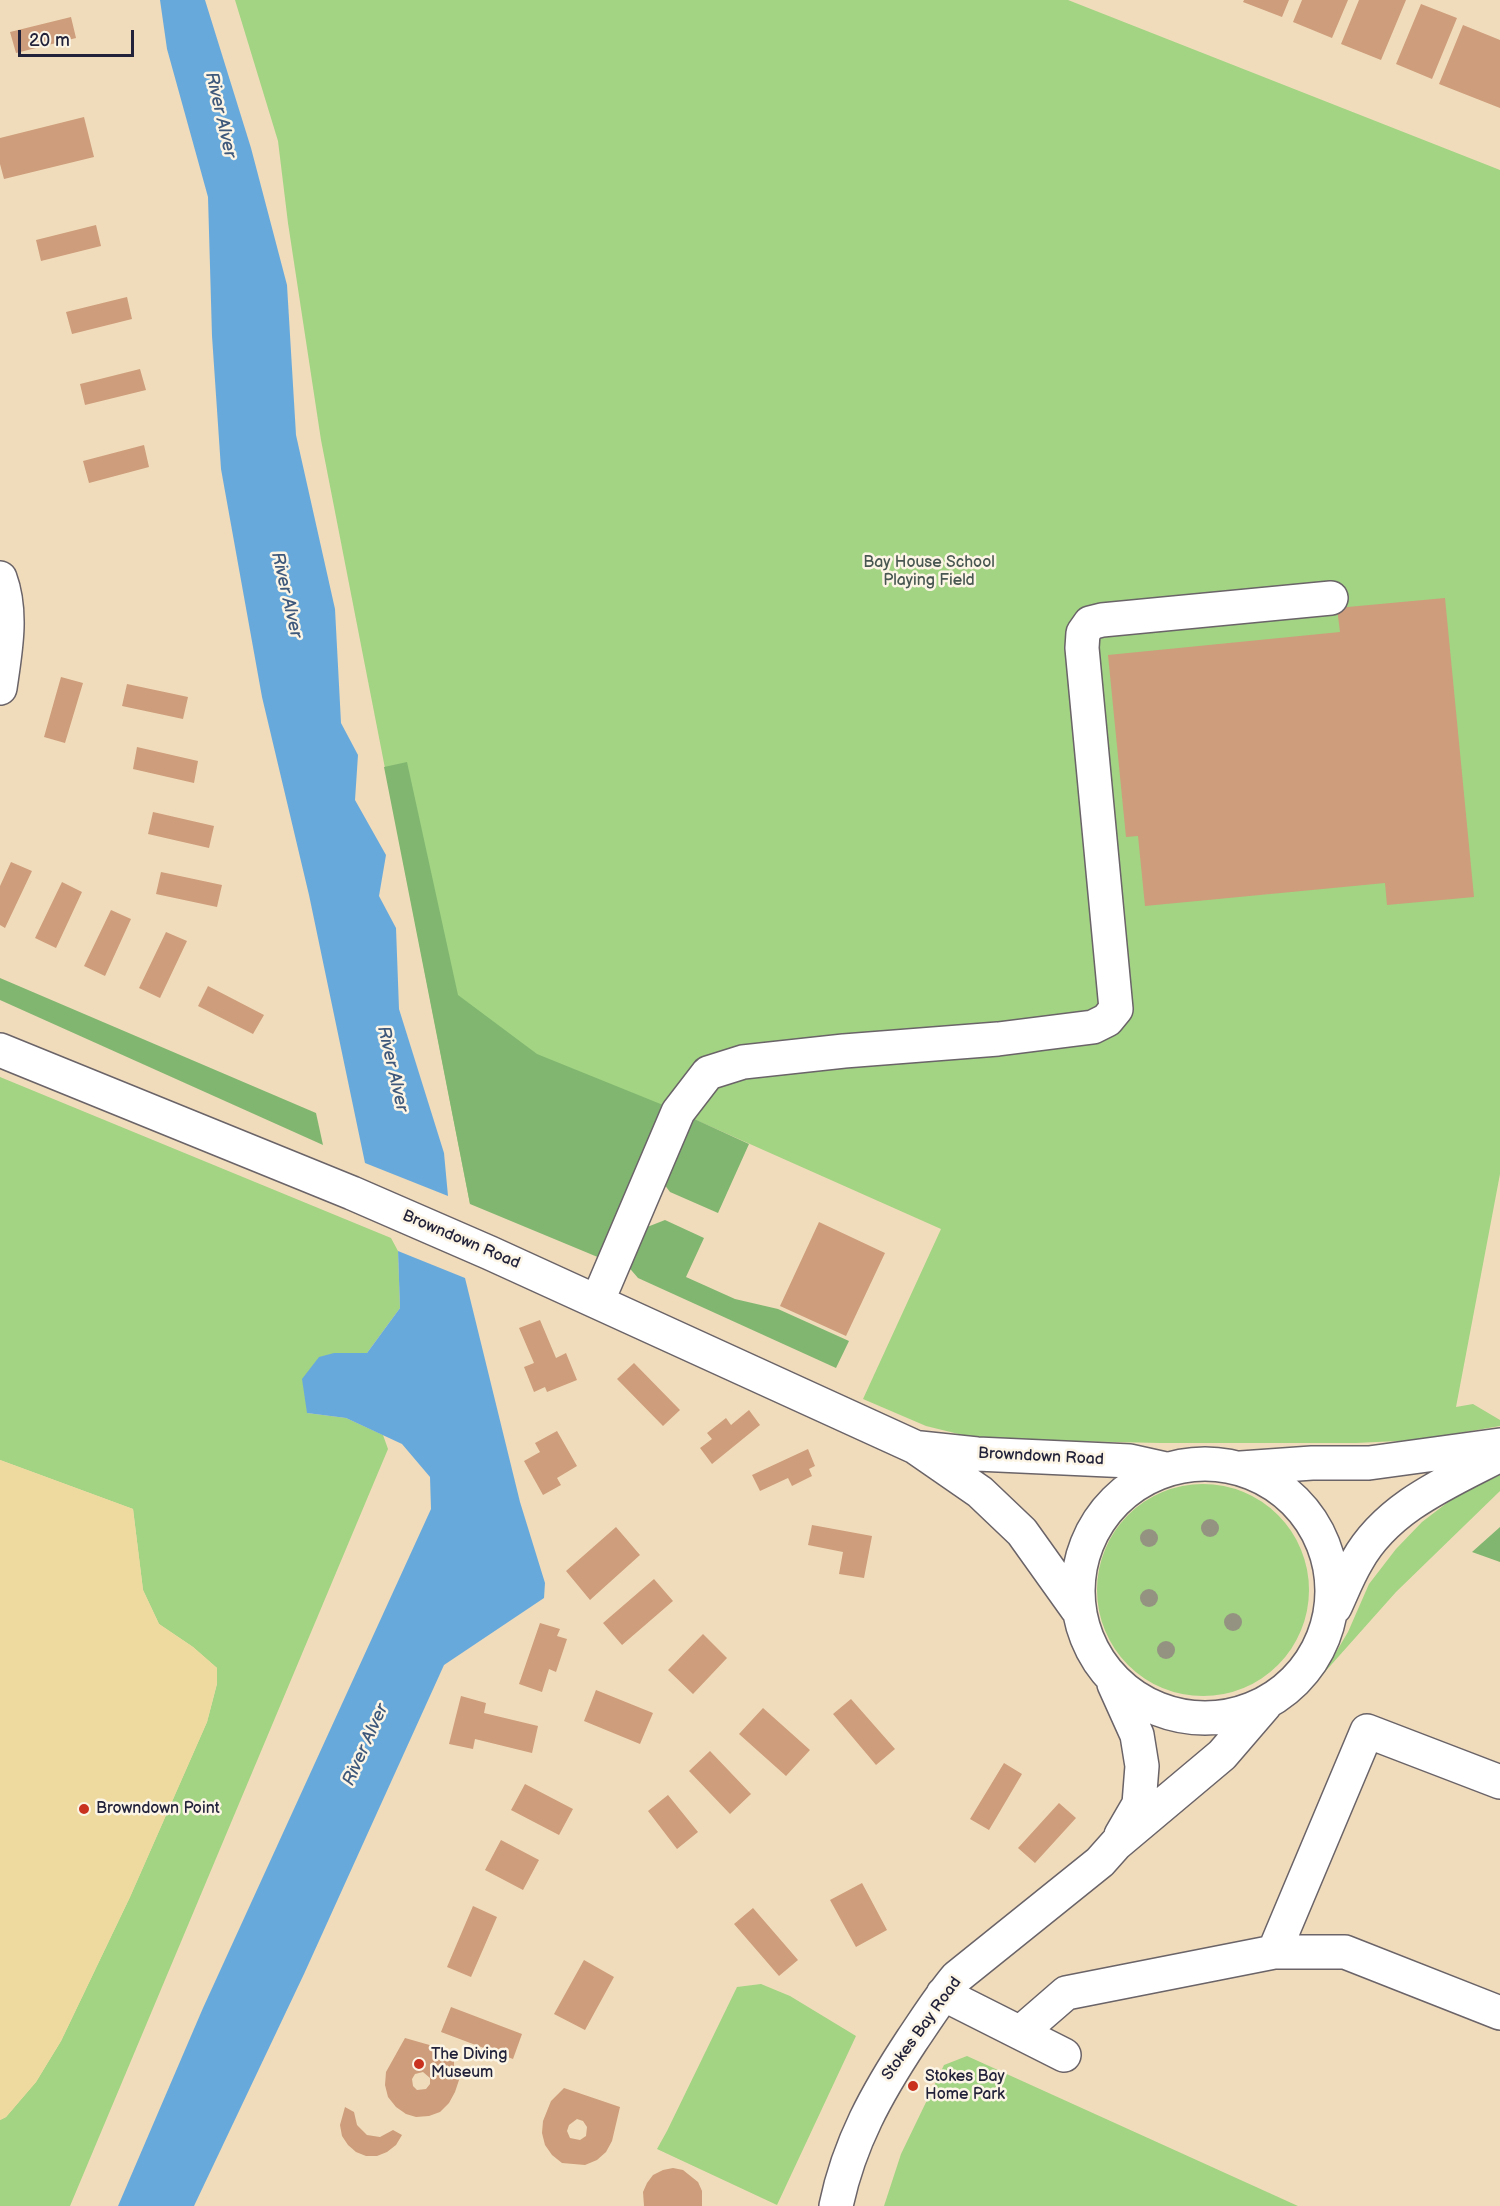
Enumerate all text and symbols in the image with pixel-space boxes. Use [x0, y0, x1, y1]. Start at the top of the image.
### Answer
scale bar [21, 18, 136, 56]
text: 20 m [29, 30, 70, 51]
water label: River Alver [200, 70, 240, 160]
water label: River Alver [266, 550, 306, 640]
park label: Bay House School Playing Field [863, 553, 995, 591]
water label: River Alver [372, 1024, 412, 1114]
street label: Browndown Road [399, 1207, 523, 1273]
street label: Browndown Road [978, 1444, 1104, 1470]
water label: River Alver [338, 1701, 394, 1789]
place label: Browndown Point [96, 1799, 220, 1819]
marker: Browndown Point [77, 1802, 91, 1816]
street label: Stokes Bay Road [878, 1974, 966, 2084]
place label: The Diving Museum [431, 2045, 507, 2083]
marker: The Diving Museum [412, 2057, 426, 2071]
place label: Stokes Bay Home Park [925, 2067, 1005, 2105]
marker: Stokes Bay Home Park [906, 2079, 920, 2093]

